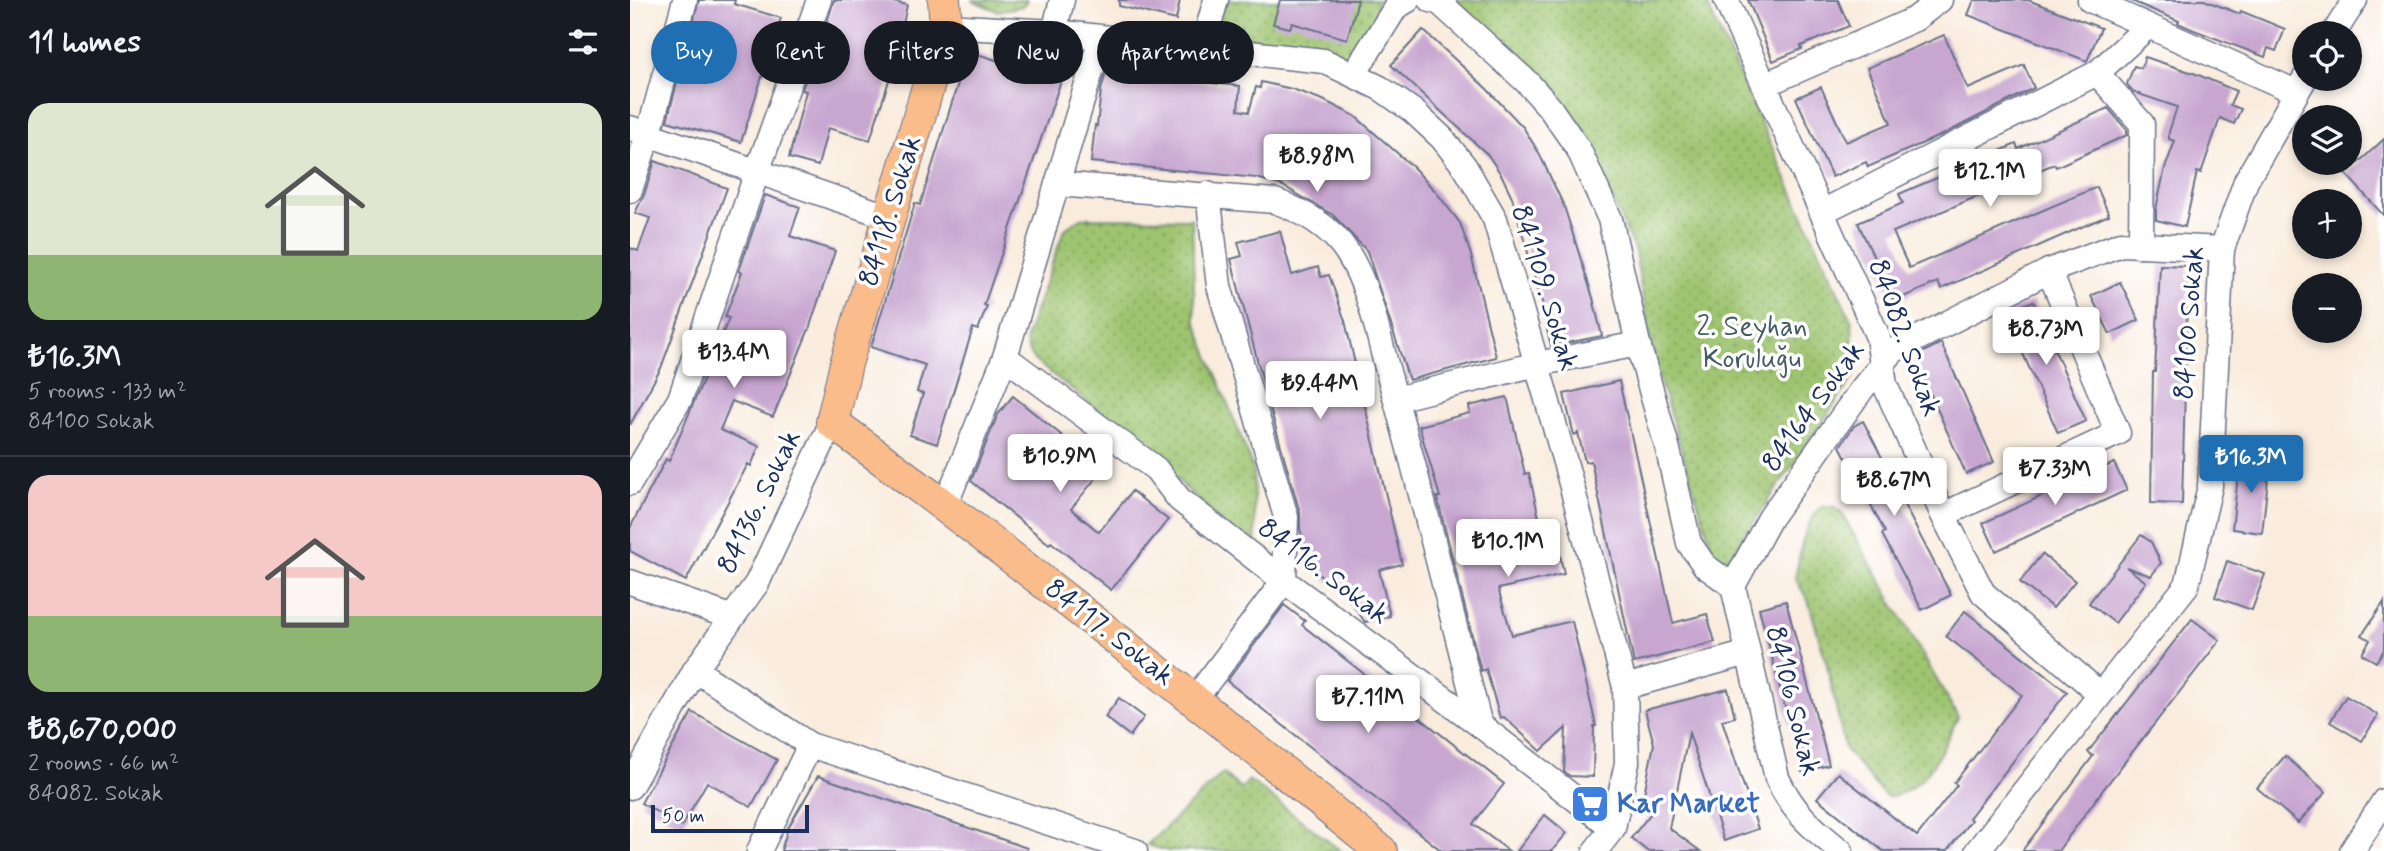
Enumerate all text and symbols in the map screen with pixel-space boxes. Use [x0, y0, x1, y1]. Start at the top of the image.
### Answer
chip: Buy [651, 21, 737, 84]
chip: Rent [751, 21, 850, 84]
chip: Filters [864, 21, 979, 84]
chip: New [993, 21, 1083, 84]
chip: Apartment [1097, 21, 1254, 84]
map controls [2292, 21, 2362, 343]
button: locate [2292, 21, 2362, 91]
text: 11 homes [28, 23, 141, 62]
icon: filters [564, 23, 602, 61]
button: layers [2292, 105, 2362, 175]
street label: 84118. Sokak [851, 131, 931, 291]
pin: ₺8.98M [1260, 134, 1374, 194]
text: ₺8.98M [1280, 142, 1354, 172]
icon: home [252, 148, 378, 274]
pin: ₺12.1M [1933, 150, 2047, 209]
text: ₺12.1M [1955, 157, 2025, 187]
button: + [2292, 189, 2362, 259]
street label: 841109. Sokak [1501, 201, 1587, 375]
street label: 84100 Sokak [2166, 245, 2214, 401]
street label: 84082. Sokak [1858, 254, 1950, 422]
button: − [2292, 273, 2362, 343]
pin: ₺8.73M [1989, 308, 2103, 367]
park label: 2. Seyhan Koruluğu [1697, 309, 1807, 378]
text: ₺8.73M [2009, 315, 2083, 345]
pin: ₺13.4M [677, 330, 791, 390]
street label: 84164 Sokak [1754, 334, 1874, 480]
text: ₺16.3M [28, 338, 121, 377]
text: ₺13.4M [698, 338, 770, 368]
pin: ₺9.44M [1263, 362, 1377, 421]
text: ₺9.44M [1282, 369, 1358, 399]
text: 5 rooms · 133 m² [28, 377, 187, 407]
text: 84100 Sokak [28, 407, 154, 437]
street label: 84136. Sokak [709, 424, 811, 580]
pin: ₺10.9M [1003, 434, 1117, 494]
pin: ₺16.3M [2194, 435, 2308, 495]
text: ₺10.9M [1024, 442, 1096, 472]
text: ₺16.3M [2215, 443, 2287, 473]
pin: ₺7.33M [1998, 448, 2112, 507]
text: ₺7.33M [2019, 455, 2091, 485]
pin: ₺8.67M [1837, 458, 1951, 518]
text: ₺8.67M [1857, 466, 1931, 496]
street label: 84116. Sokak [1250, 510, 1396, 634]
icon: home [252, 520, 378, 646]
pin: ₺10.1M [1451, 520, 1565, 579]
text: ₺10.1M [1472, 527, 1544, 557]
street label: 84117. Sokak [1037, 571, 1181, 695]
street label: 84106 Sokak [1756, 622, 1829, 780]
pin: ₺7.11M [1311, 676, 1425, 735]
text: ₺7.11M [1332, 683, 1404, 713]
text: ₺8,670,000 [28, 710, 177, 749]
text: 2 rooms · 66 m² [28, 749, 179, 779]
text: 84082. Sokak [28, 779, 163, 809]
supermarket icon: Kar Market [1569, 783, 1611, 825]
place label: Kar Market [1617, 786, 1760, 823]
scale bar [651, 802, 808, 834]
text: 50 m [662, 804, 705, 829]

